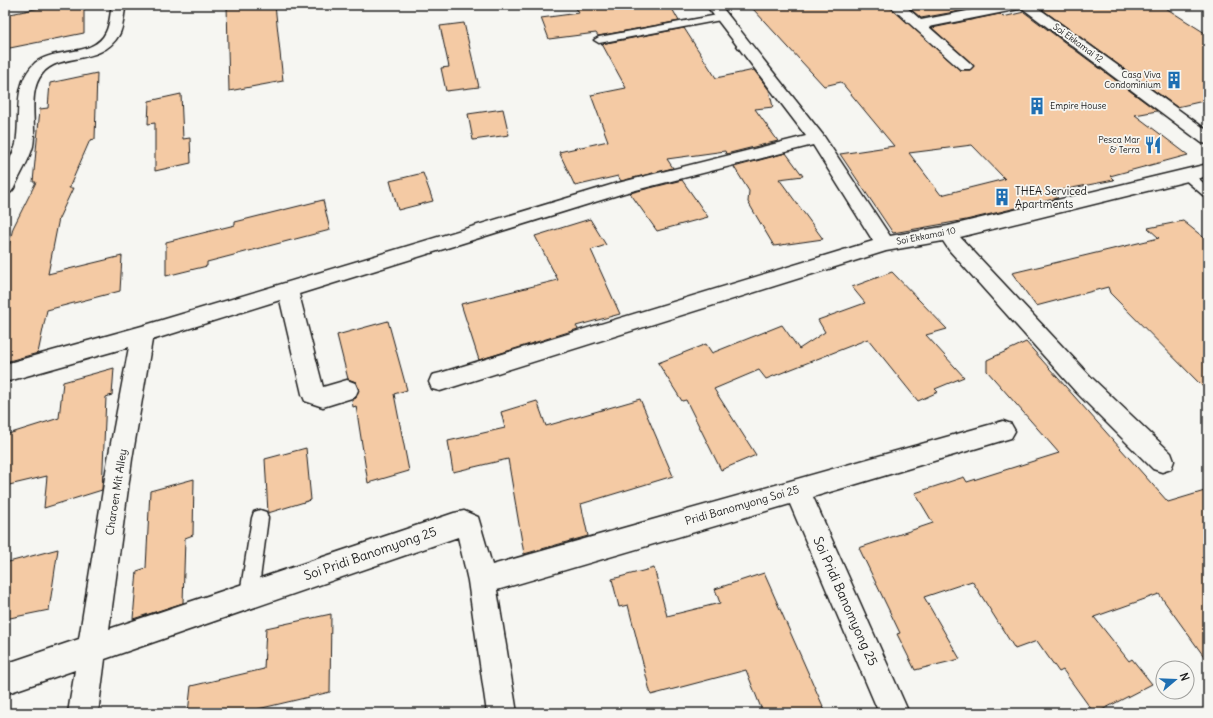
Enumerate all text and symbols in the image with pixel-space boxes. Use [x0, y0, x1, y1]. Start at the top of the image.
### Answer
street label: Soi Ekkamai 12 [1051, 21, 1106, 65]
place label: Casa Viva Condominium [1104, 69, 1161, 90]
building icon: Casa Viva Condominium [1164, 70, 1184, 90]
building icon: Empire House [1027, 96, 1047, 116]
place label: Empire House [1050, 100, 1107, 111]
place label: Pesca Mar & Terra [1098, 134, 1140, 155]
restaurant icon: Pesca Mar & Terra [1143, 135, 1163, 155]
place label: THEA Serviced Apartments [1015, 184, 1087, 211]
building icon: THEA Serviced Apartments [992, 187, 1012, 207]
street label: Soi Ekkamai 10 [895, 224, 957, 247]
street label: Charoen Mit Alley [102, 448, 130, 536]
street label: Pridi Banomyong Soi 25 [683, 482, 801, 528]
street label: Soi Pridi Banomyong 25 [301, 523, 439, 584]
street label: Soi Pridi Banomyong 25 [809, 534, 882, 668]
north arrow [1155, 660, 1195, 700]
text: N [1177, 671, 1192, 683]

